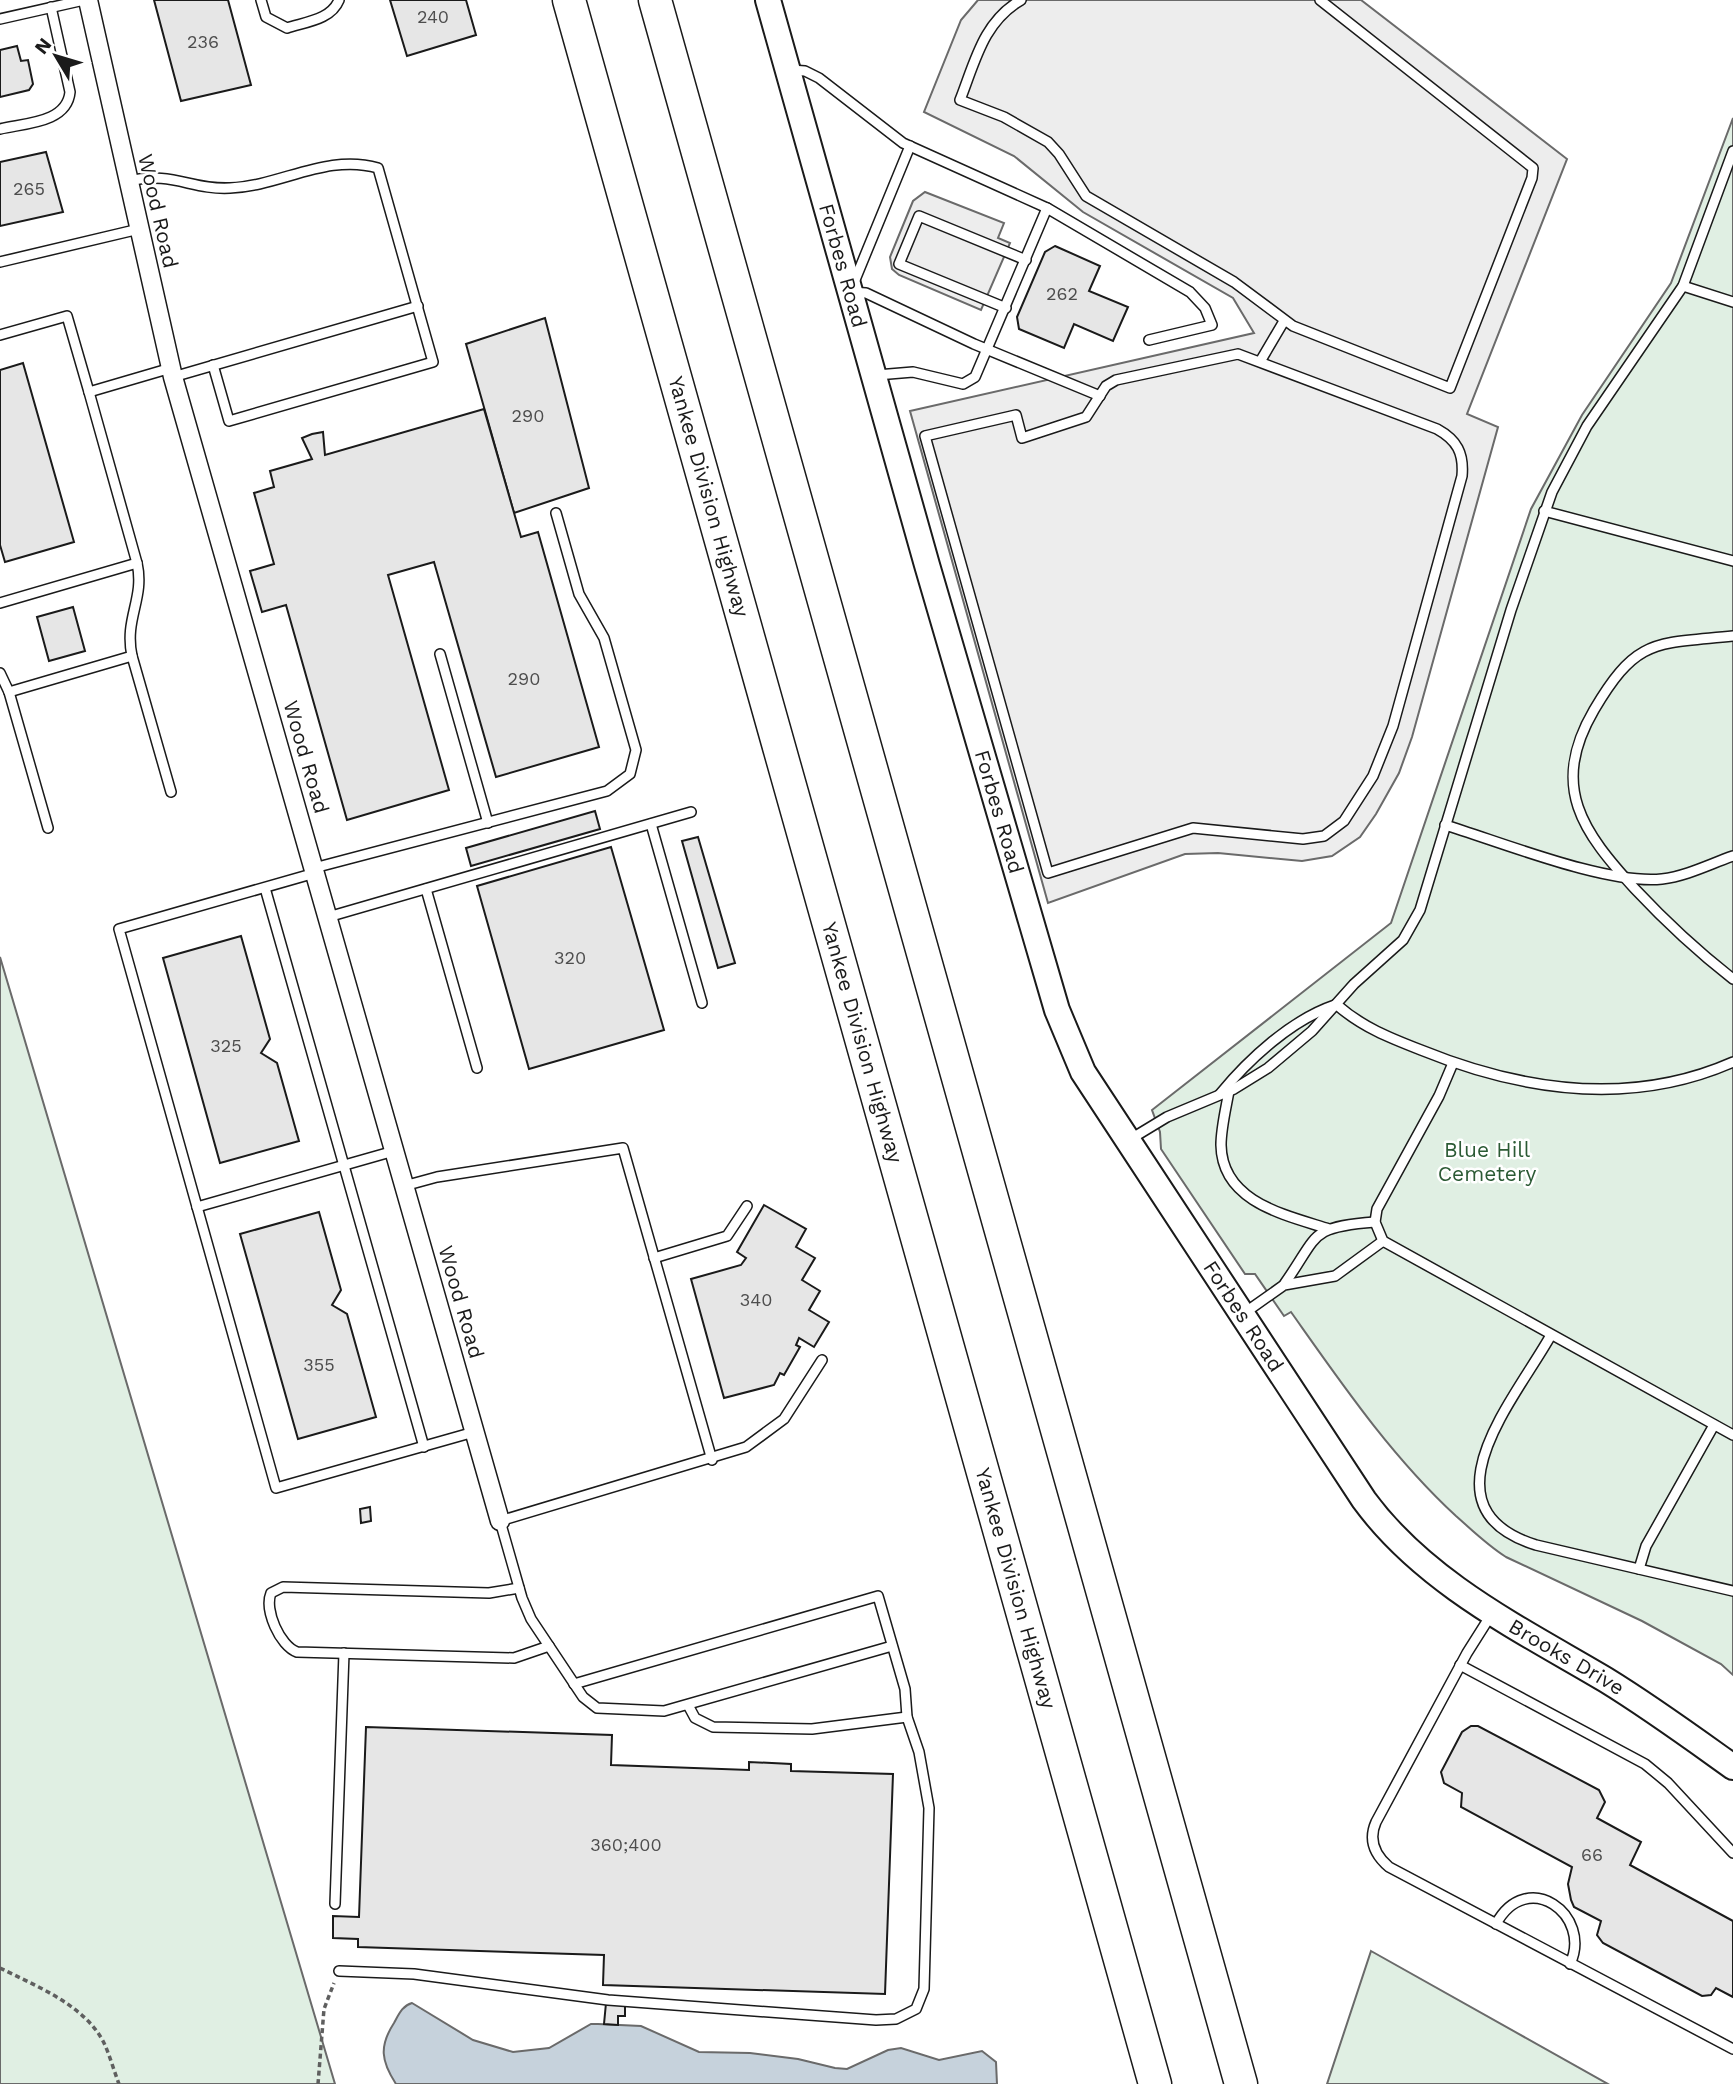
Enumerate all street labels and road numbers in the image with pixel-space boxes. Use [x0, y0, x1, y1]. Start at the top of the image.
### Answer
street label: Wood Road [133, 151, 184, 270]
street label: Forbes Road [814, 201, 873, 330]
street label: Yankee Division Highway [663, 373, 755, 620]
street label: Wood Road [278, 698, 335, 816]
street label: Forbes Road [970, 747, 1029, 876]
street label: Yankee Division Highway [817, 919, 908, 1166]
street label: Wood Road [433, 1243, 490, 1361]
street label: Forbes Road [1198, 1256, 1289, 1376]
street label: Yankee Division Highway [970, 1465, 1062, 1712]
street label: Brooks Drive [1505, 1613, 1629, 1700]

